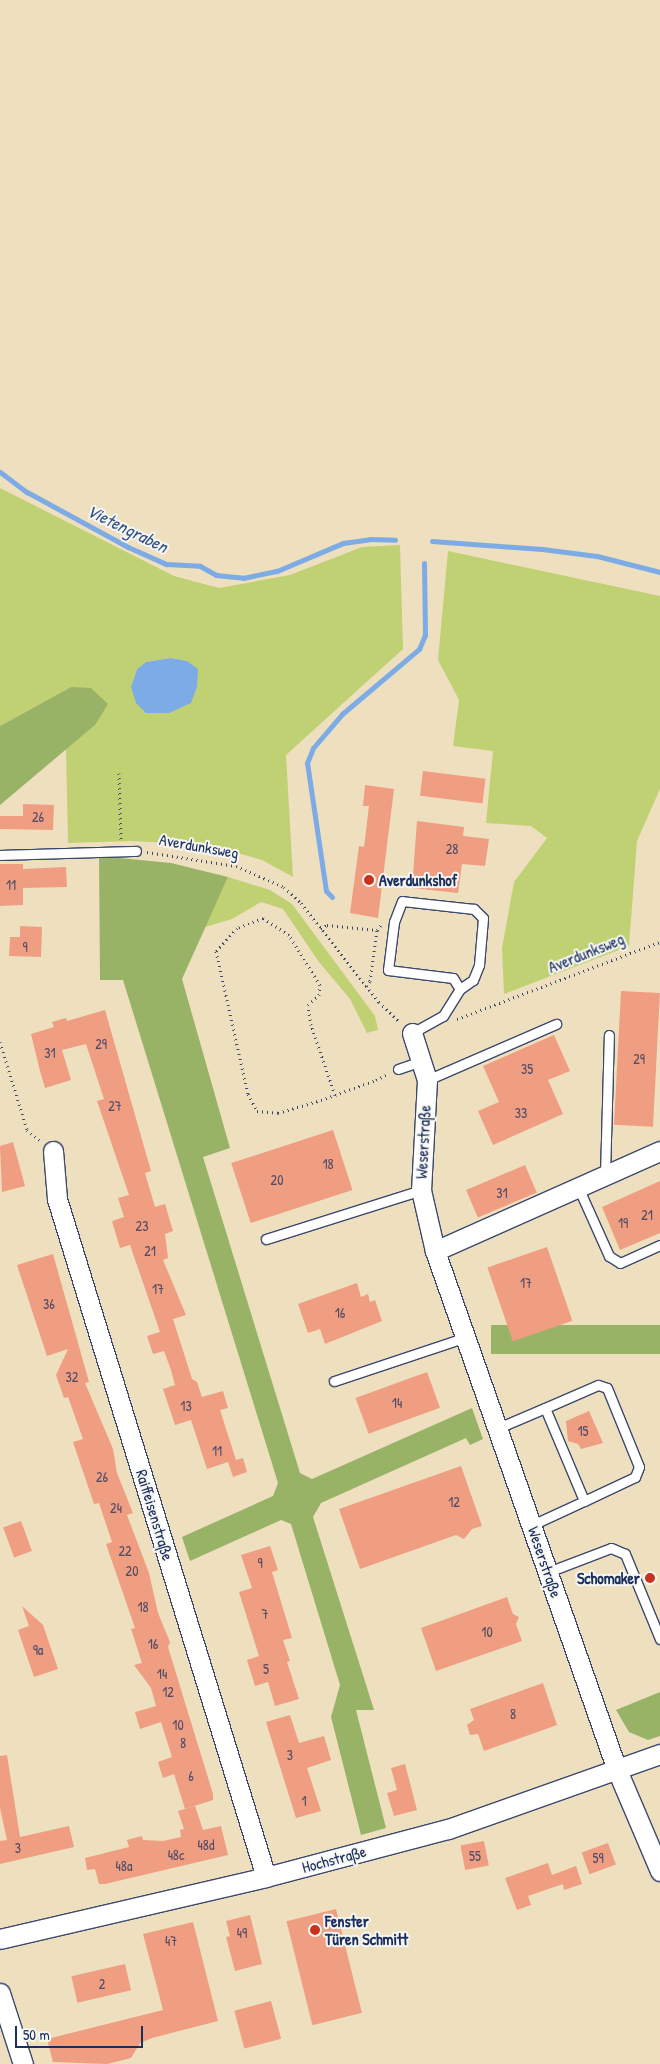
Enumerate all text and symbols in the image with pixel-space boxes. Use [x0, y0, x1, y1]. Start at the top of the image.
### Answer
water label: Vietengraben [83, 500, 171, 558]
house number: 26 [32, 809, 44, 825]
street label: Averdunksweg [158, 830, 240, 862]
house number: 28 [446, 841, 458, 857]
place label: Averdunkshof [379, 870, 457, 890]
marker: Averdunkshof [363, 874, 375, 886]
house number: 11 [6, 877, 16, 893]
street label: Averdunksweg [545, 929, 627, 977]
house number: 9 [22, 939, 28, 955]
house number: 29 [95, 1036, 107, 1052]
house number: 31 [44, 1045, 56, 1061]
house number: 29 [633, 1051, 645, 1067]
house number: 35 [521, 1061, 533, 1077]
house number: 27 [108, 1098, 122, 1114]
street label: Weserstraße [411, 1105, 435, 1179]
house number: 33 [515, 1105, 527, 1121]
house number: 18 [322, 1156, 334, 1172]
house number: 20 [271, 1172, 283, 1188]
house number: 31 [496, 1185, 508, 1201]
house number: 21 [641, 1207, 653, 1223]
house number: 19 [618, 1215, 628, 1231]
house number: 23 [136, 1218, 148, 1234]
house number: 21 [144, 1243, 156, 1259]
house number: 17 [520, 1275, 532, 1291]
house number: 17 [152, 1281, 164, 1297]
house number: 36 [43, 1296, 55, 1312]
house number: 16 [335, 1305, 345, 1321]
house number: 32 [66, 1369, 78, 1385]
house number: 14 [392, 1395, 402, 1411]
house number: 13 [180, 1398, 192, 1414]
house number: 15 [577, 1423, 589, 1439]
house number: 11 [212, 1443, 222, 1459]
street label: Raiffeisenstraße [132, 1467, 178, 1563]
house number: 26 [96, 1469, 108, 1485]
house number: 12 [448, 1494, 460, 1510]
house number: 24 [110, 1500, 122, 1516]
street label: Weserstraße [524, 1524, 566, 1600]
house number: 22 [118, 1543, 132, 1559]
house number: 9 [257, 1555, 263, 1571]
house number: 20 [126, 1563, 138, 1579]
place label: Schomaker [577, 1568, 640, 1588]
marker: Schomaker [644, 1572, 656, 1584]
house number: 18 [137, 1599, 149, 1615]
house number: 7 [262, 1606, 268, 1622]
house number: 10 [481, 1624, 493, 1640]
house number: 16 [148, 1636, 158, 1652]
house number: 9a [33, 1642, 43, 1658]
house number: 5 [263, 1661, 269, 1677]
house number: 14 [157, 1666, 167, 1682]
house number: 12 [162, 1684, 174, 1700]
house number: 8 [510, 1706, 516, 1722]
house number: 10 [172, 1717, 184, 1733]
house number: 8 [180, 1735, 186, 1751]
house number: 3 [287, 1747, 293, 1763]
house number: 6 [188, 1768, 194, 1784]
house number: 1 [301, 1793, 307, 1809]
house number: 48d [198, 1837, 214, 1853]
house number: 3 [15, 1840, 21, 1856]
street label: Hochstraße [300, 1841, 368, 1877]
house number: 48c [168, 1847, 184, 1863]
house number: 55 [469, 1848, 481, 1864]
house number: 59 [592, 1850, 604, 1866]
house number: 48a [116, 1858, 132, 1874]
place label: Fenster Türen Schmitt [325, 1911, 408, 1949]
marker: Fenster Türen Schmitt [309, 1924, 321, 1936]
house number: 49 [237, 1925, 247, 1941]
house number: 47 [165, 1933, 177, 1949]
house number: 2 [99, 1976, 105, 1992]
scale bar [18, 2016, 145, 2048]
text: 50 m [23, 2024, 50, 2045]

